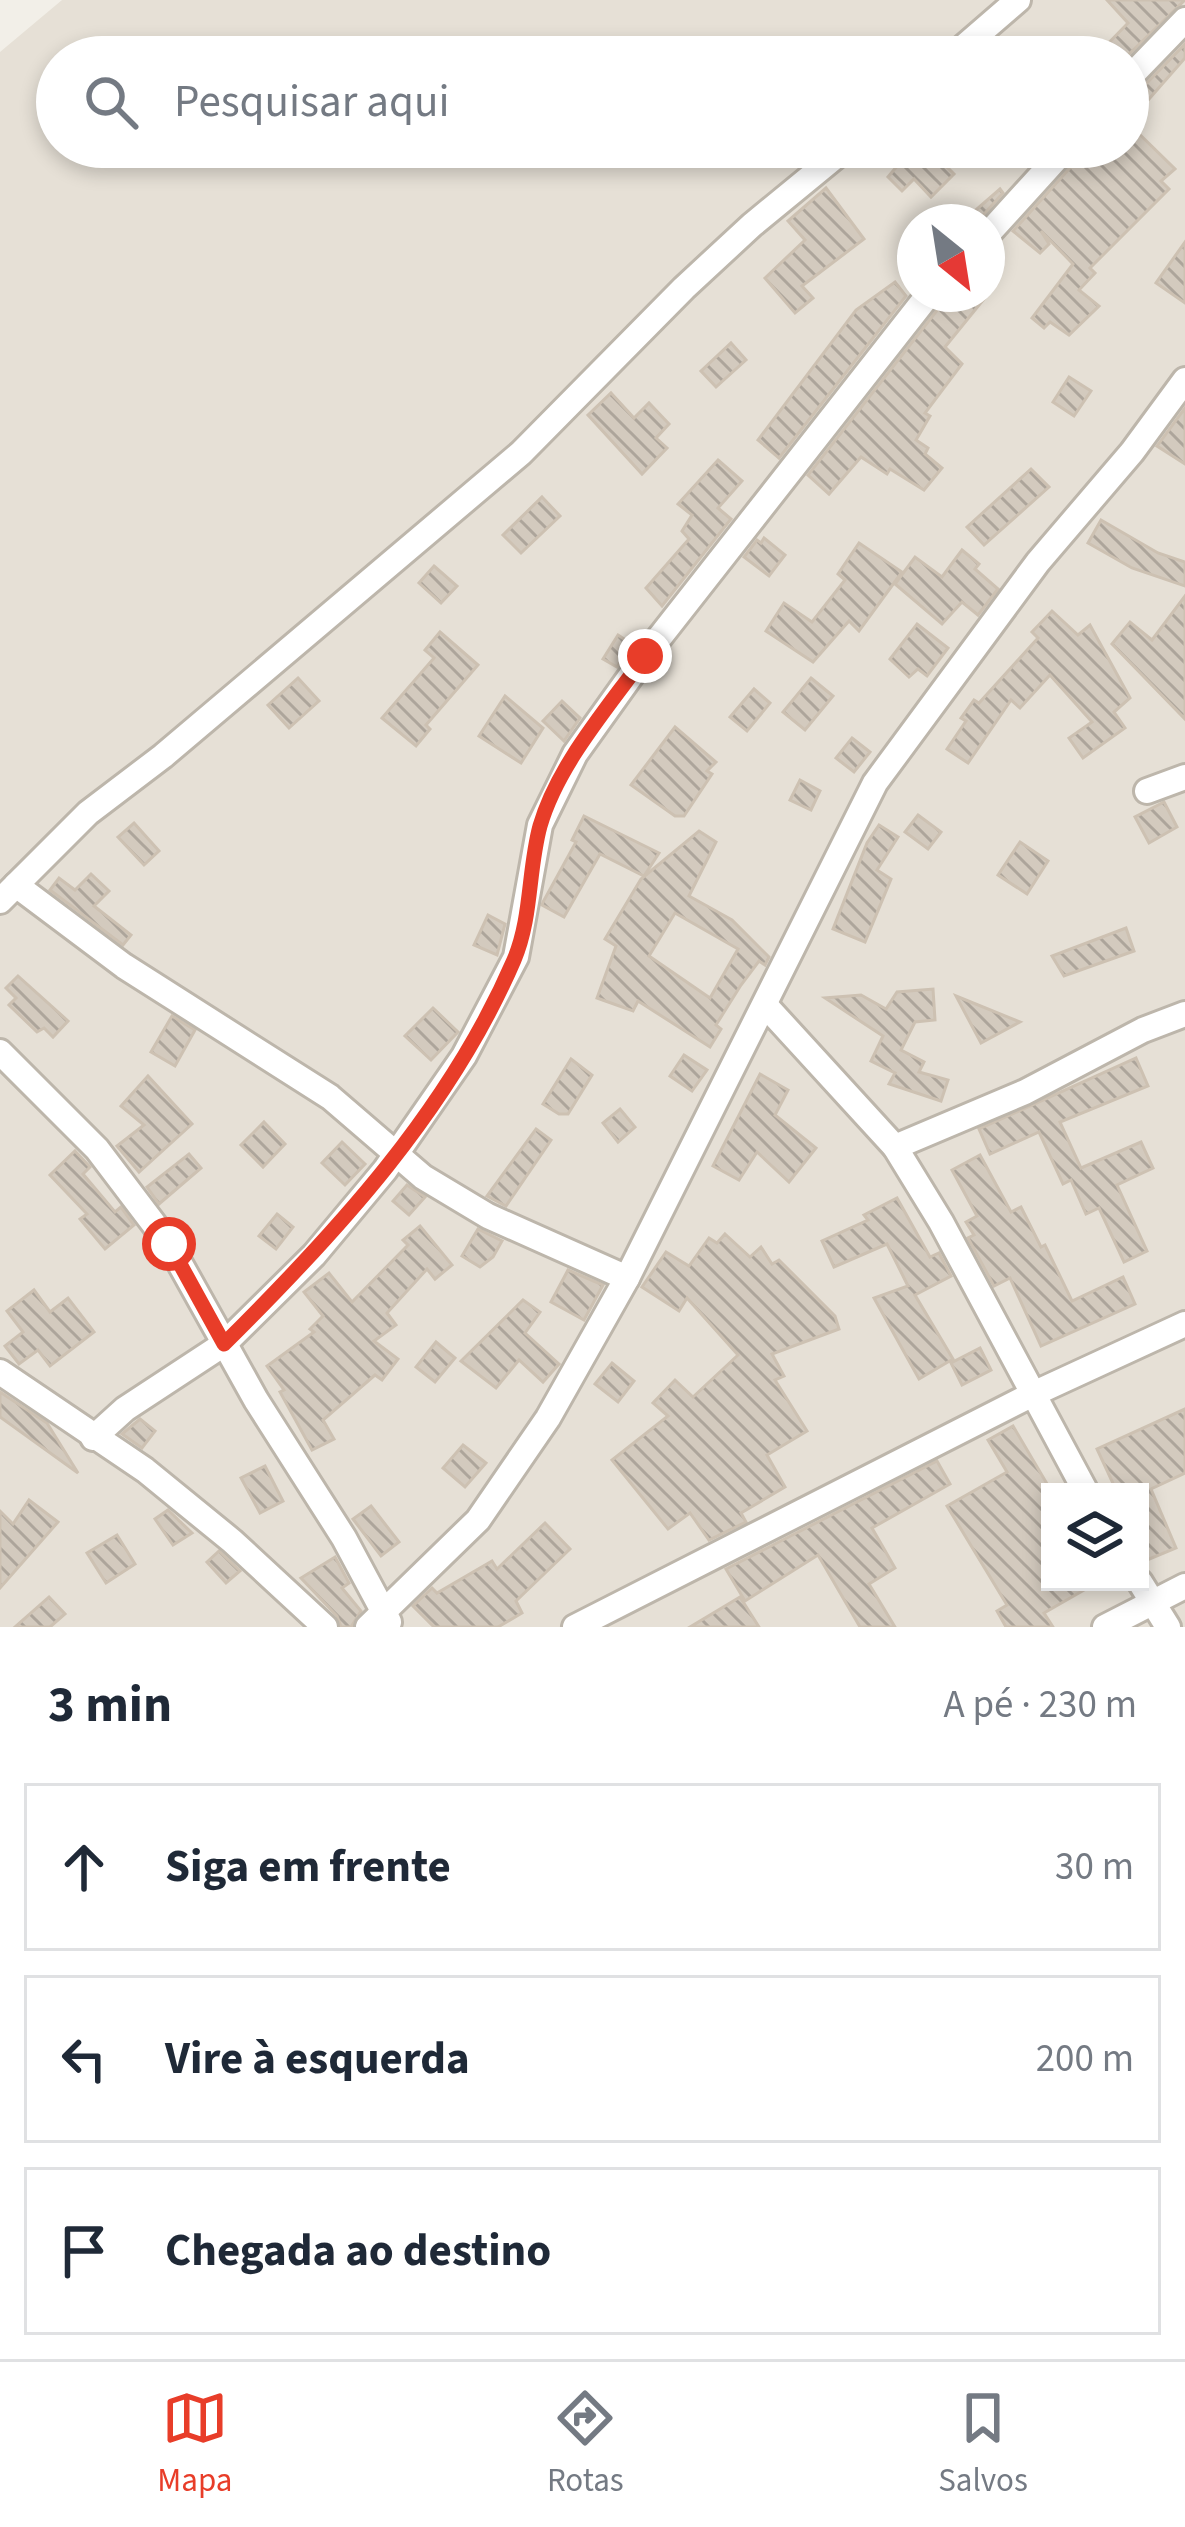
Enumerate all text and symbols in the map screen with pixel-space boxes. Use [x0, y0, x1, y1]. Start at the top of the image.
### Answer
search box [36, 36, 1149, 168]
icon: search [78, 69, 144, 135]
text: Pesquisar aqui [174, 70, 449, 134]
north arrow [897, 204, 1005, 312]
route end [618, 629, 672, 683]
route start [142, 1217, 196, 1271]
map controls [1041, 1483, 1149, 1591]
button: layers [1041, 1483, 1149, 1591]
text: 3 min [48, 1669, 172, 1741]
text: A pé · 230 m [943, 1677, 1137, 1733]
icon: ahead [51, 1834, 117, 1900]
text: Siga em frente [165, 1835, 451, 1899]
text: 30 m [1055, 1839, 1134, 1895]
icon: left [51, 2026, 117, 2092]
text: Vire à esquerda [165, 2027, 470, 2091]
text: 200 m [1036, 2031, 1134, 2087]
icon: arrive [51, 2218, 117, 2284]
text: Chegada ao destino [165, 2219, 551, 2283]
tab: Mapa [157, 2385, 232, 2504]
tab: Rotas [547, 2385, 624, 2504]
tab: Salvos [938, 2385, 1028, 2504]

